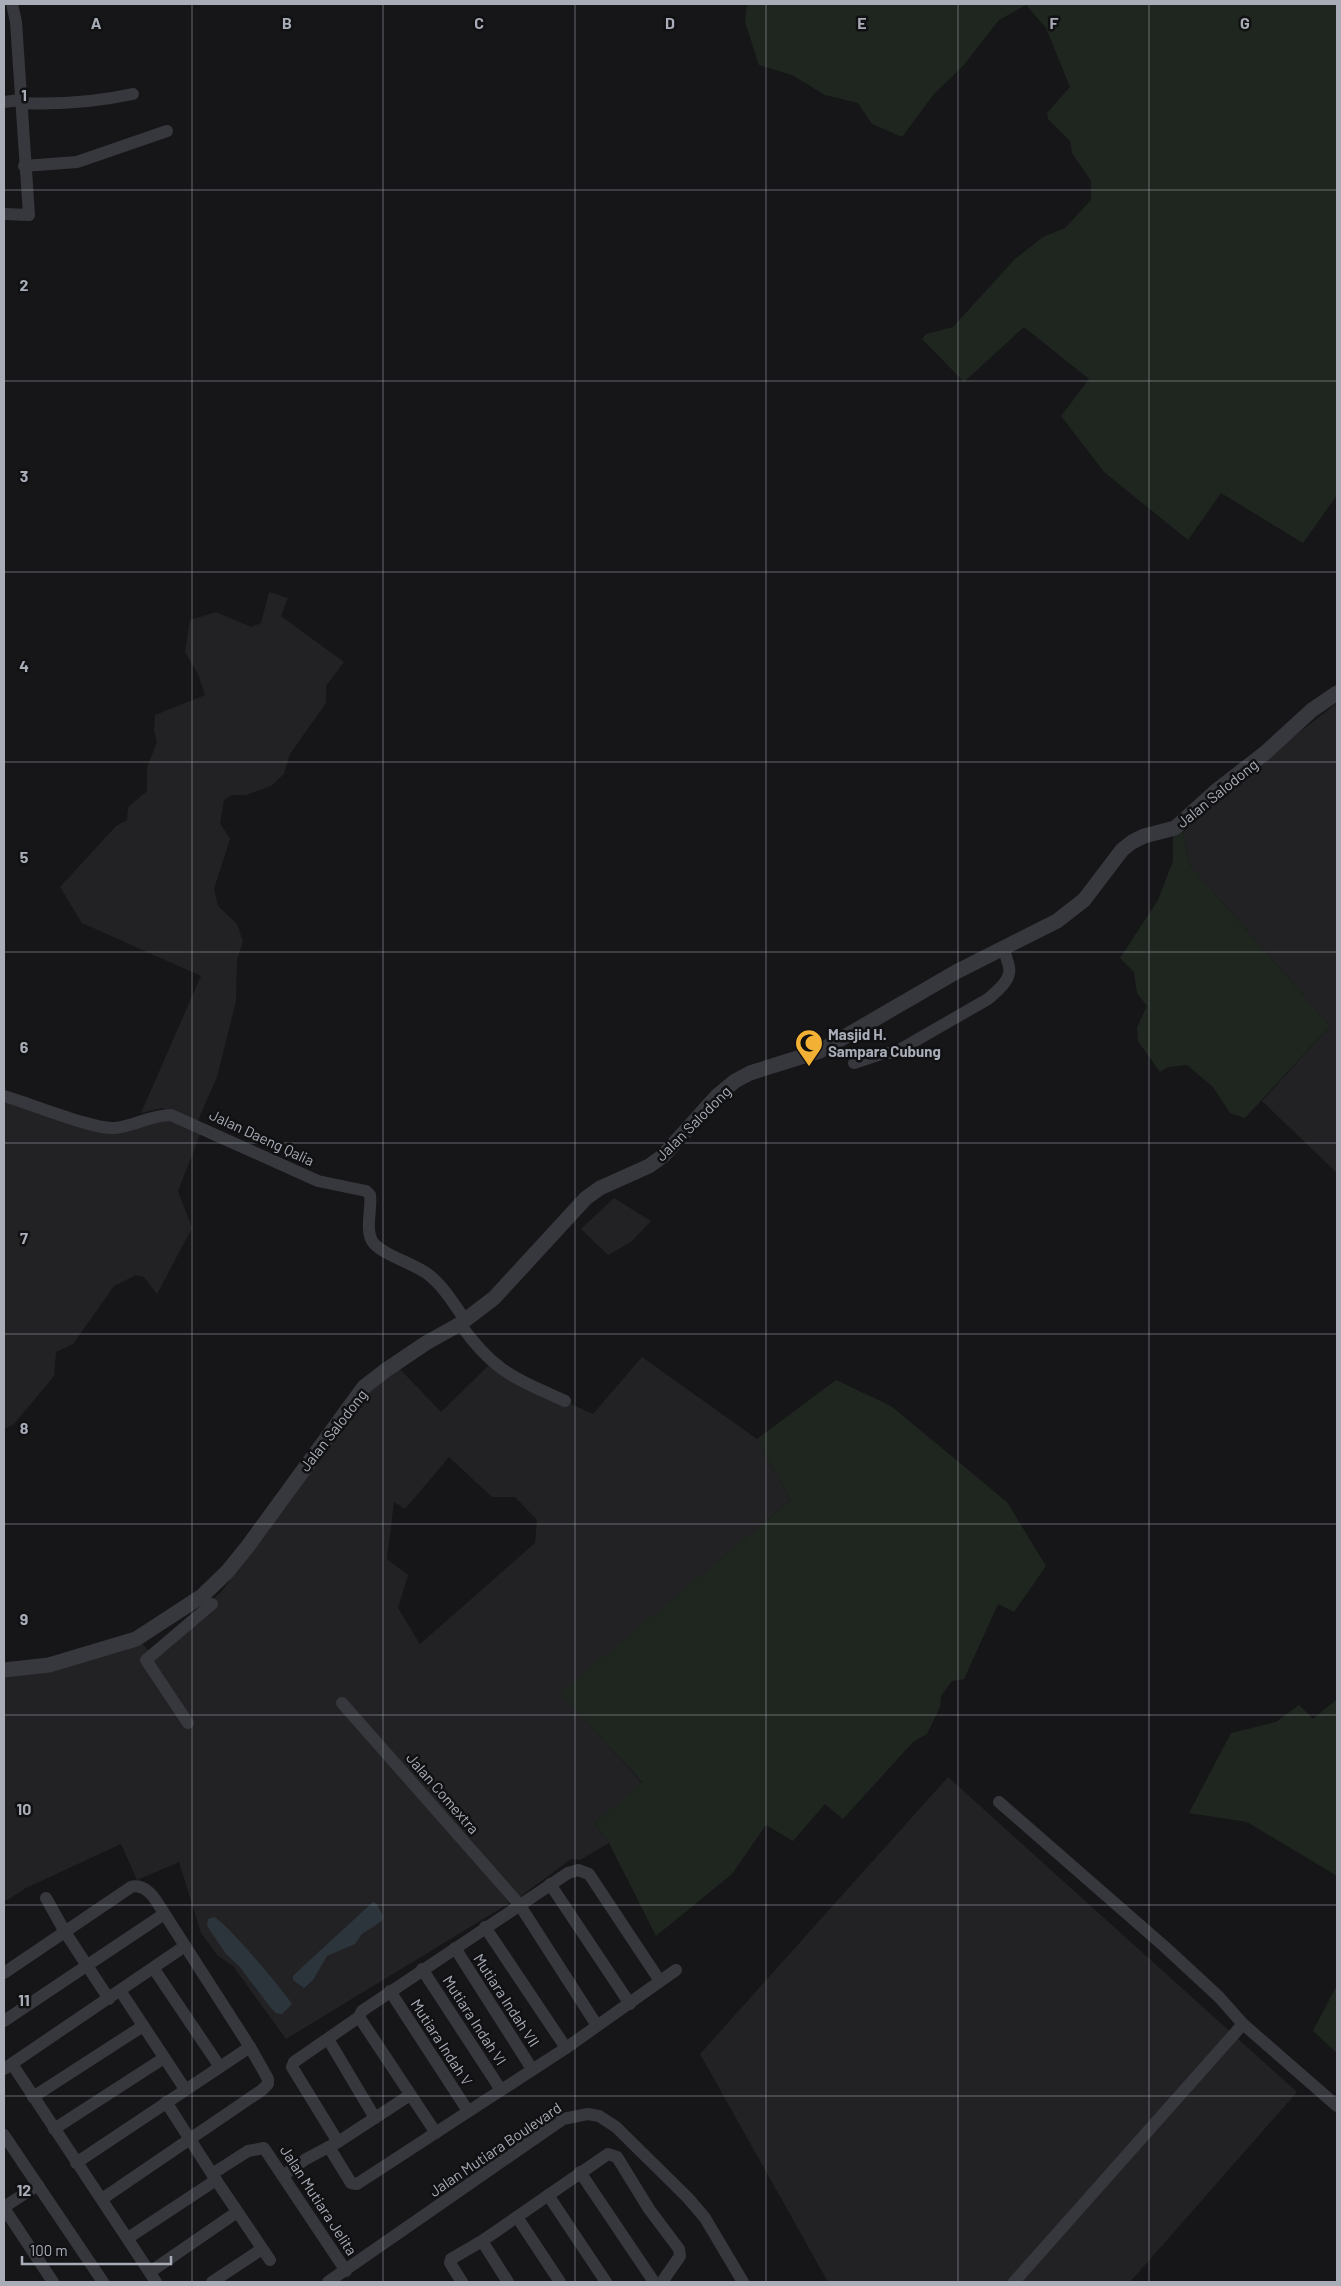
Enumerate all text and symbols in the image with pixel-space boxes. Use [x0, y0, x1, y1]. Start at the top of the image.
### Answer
text: A [91, 13, 102, 32]
text: B [282, 13, 292, 32]
text: C [474, 13, 484, 32]
text: D [665, 13, 675, 32]
text: E [857, 13, 867, 32]
text: F [1050, 13, 1059, 32]
text: G [1240, 13, 1250, 32]
text: 1 [21, 85, 27, 104]
text: 2 [20, 275, 29, 294]
text: 3 [20, 466, 28, 485]
text: 4 [19, 656, 29, 675]
street label: Jalan Salodong [1173, 755, 1261, 831]
text: 5 [20, 847, 29, 866]
place label: Masjid H. Sampara Cubung [828, 1025, 941, 1060]
mosque icon: Masjid H. Sampara Cubung [794, 1028, 824, 1067]
text: 6 [20, 1037, 29, 1056]
street label: Jalan Salodong [652, 1082, 734, 1164]
street label: Jalan Daeng Qalia [207, 1105, 317, 1169]
text: 7 [20, 1228, 28, 1247]
street label: Jalan Salodong [295, 1385, 371, 1475]
text: 8 [20, 1418, 29, 1437]
text: 9 [20, 1609, 28, 1628]
street label: Jalan Comextra [403, 1749, 483, 1837]
text: 10 [17, 1799, 31, 1818]
street label: Mutiara Indah VII [470, 1950, 544, 2050]
street label: Mutiara Indah Vl [439, 1972, 511, 2068]
text: 11 [18, 1990, 30, 2009]
street label: Mutiara Indah V [407, 1995, 477, 2089]
street label: Jalan Mutiara Boulevard [426, 2098, 564, 2200]
street label: Jalan Mutiara Jelita [277, 2142, 361, 2258]
text: 12 [17, 2180, 31, 2199]
scale bar [22, 2234, 171, 2266]
text: 100 m [30, 2241, 68, 2259]

